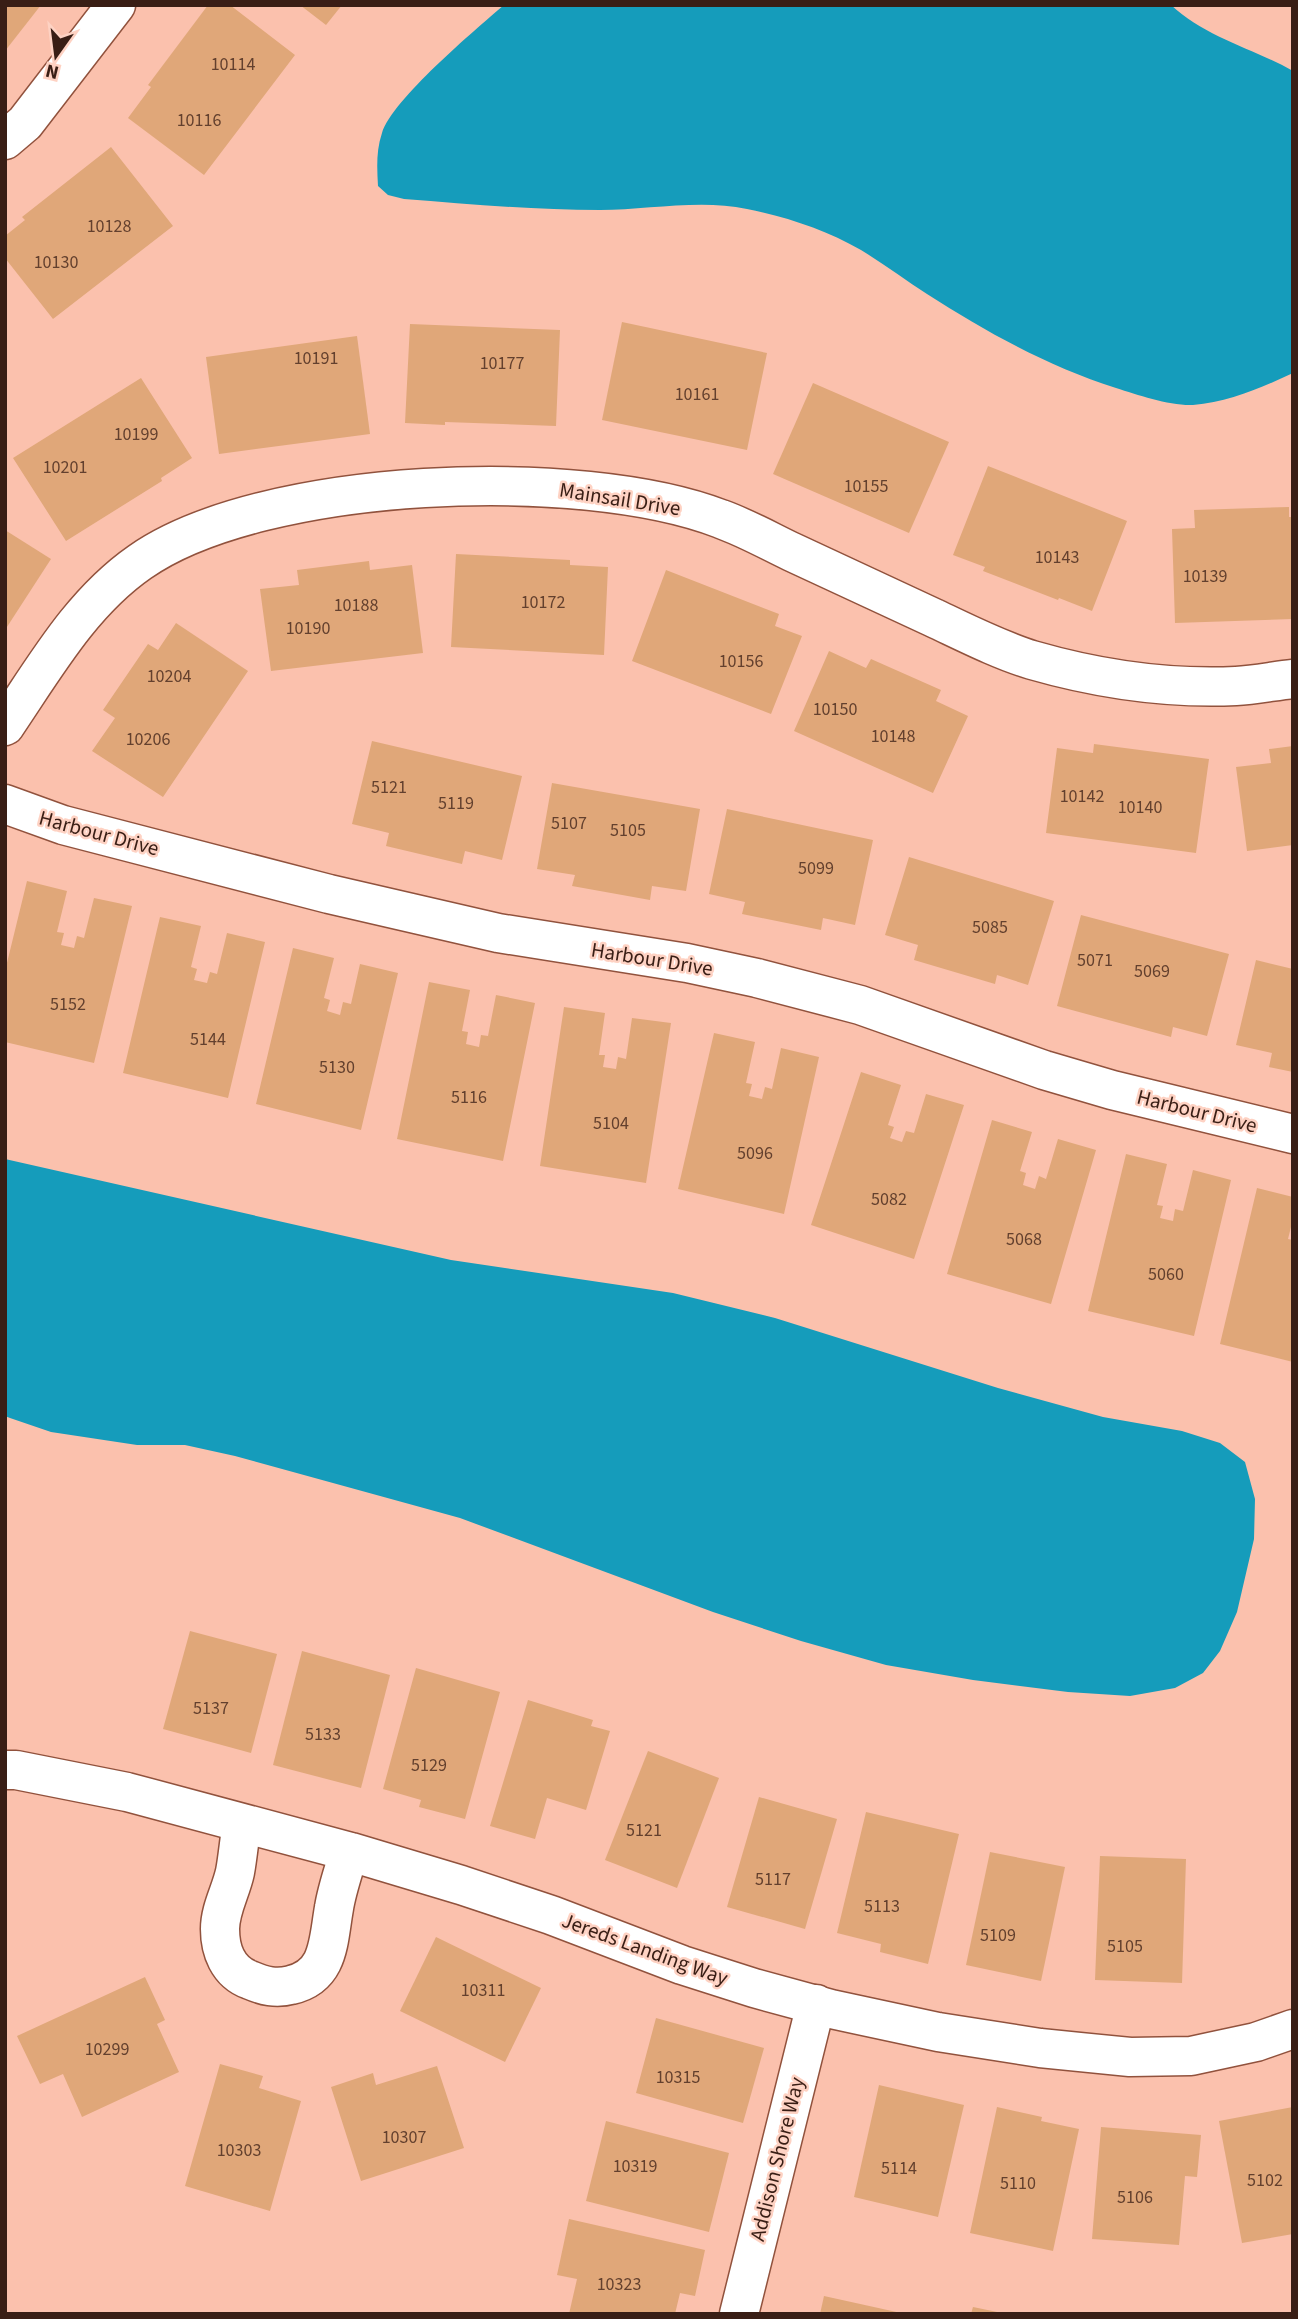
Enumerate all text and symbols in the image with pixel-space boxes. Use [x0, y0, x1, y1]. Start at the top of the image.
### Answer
north arrow [21, 21, 91, 91]
house number: 10114 [211, 52, 255, 77]
text: N [43, 56, 62, 86]
house number: 10116 [177, 108, 221, 133]
house number: 10128 [87, 214, 131, 239]
house number: 10130 [34, 250, 78, 275]
house number: 10191 [294, 346, 338, 371]
house number: 10177 [480, 351, 524, 376]
house number: 10161 [675, 382, 719, 407]
house number: 10199 [114, 422, 158, 447]
house number: 10201 [43, 455, 87, 480]
house number: 10155 [844, 474, 888, 499]
street label: Mainsail Drive [557, 475, 683, 523]
house number: 10143 [1035, 545, 1079, 570]
house number: 10139 [1183, 564, 1227, 589]
house number: 10172 [521, 590, 565, 615]
house number: 10188 [334, 593, 378, 618]
house number: 10190 [286, 616, 330, 641]
house number: 10156 [719, 649, 763, 674]
house number: 10204 [147, 664, 191, 689]
house number: 10150 [813, 697, 857, 722]
house number: 10148 [871, 724, 915, 749]
house number: 10206 [126, 727, 170, 752]
house number: 5121 [371, 775, 407, 800]
house number: 10142 [1060, 784, 1104, 809]
house number: 5119 [438, 791, 474, 816]
house number: 10140 [1118, 795, 1162, 820]
street label: Harbour Drive [36, 803, 162, 863]
house number: 5107 [551, 811, 587, 836]
house number: 5105 [610, 818, 646, 843]
house number: 5099 [798, 856, 834, 881]
house number: 5085 [972, 915, 1008, 940]
street label: Harbour Drive [589, 935, 715, 983]
house number: 5071 [1077, 948, 1113, 973]
house number: 5069 [1134, 959, 1170, 984]
house number: 5152 [50, 992, 86, 1017]
house number: 5144 [190, 1027, 226, 1052]
house number: 5130 [319, 1055, 355, 1080]
street label: Harbour Drive [1134, 1082, 1260, 1140]
house number: 5116 [451, 1085, 487, 1110]
house number: 5104 [593, 1111, 629, 1136]
house number: 5096 [737, 1141, 773, 1166]
house number: 5082 [871, 1187, 907, 1212]
house number: 5068 [1006, 1227, 1042, 1252]
house number: 5060 [1148, 1262, 1184, 1287]
house number: 5137 [193, 1696, 229, 1721]
house number: 5133 [305, 1722, 341, 1747]
house number: 5129 [411, 1753, 447, 1778]
house number: 5121 [626, 1818, 662, 1843]
house number: 5117 [755, 1867, 791, 1892]
house number: 5113 [864, 1894, 900, 1919]
street label: Jereds Landing Way [558, 1905, 732, 1993]
house number: 5109 [980, 1923, 1016, 1948]
house number: 5105 [1107, 1934, 1143, 1959]
house number: 10311 [461, 1978, 505, 2003]
house number: 10299 [85, 2037, 129, 2062]
house number: 10315 [656, 2065, 700, 2090]
street label: Addison Shore Way [742, 2074, 812, 2244]
house number: 10307 [382, 2125, 426, 2150]
house number: 10303 [217, 2138, 261, 2163]
house number: 10319 [613, 2154, 657, 2179]
house number: 5114 [881, 2156, 917, 2181]
house number: 5102 [1247, 2168, 1283, 2193]
house number: 5110 [1000, 2171, 1036, 2196]
house number: 5106 [1117, 2185, 1153, 2210]
house number: 10323 [597, 2272, 641, 2297]

